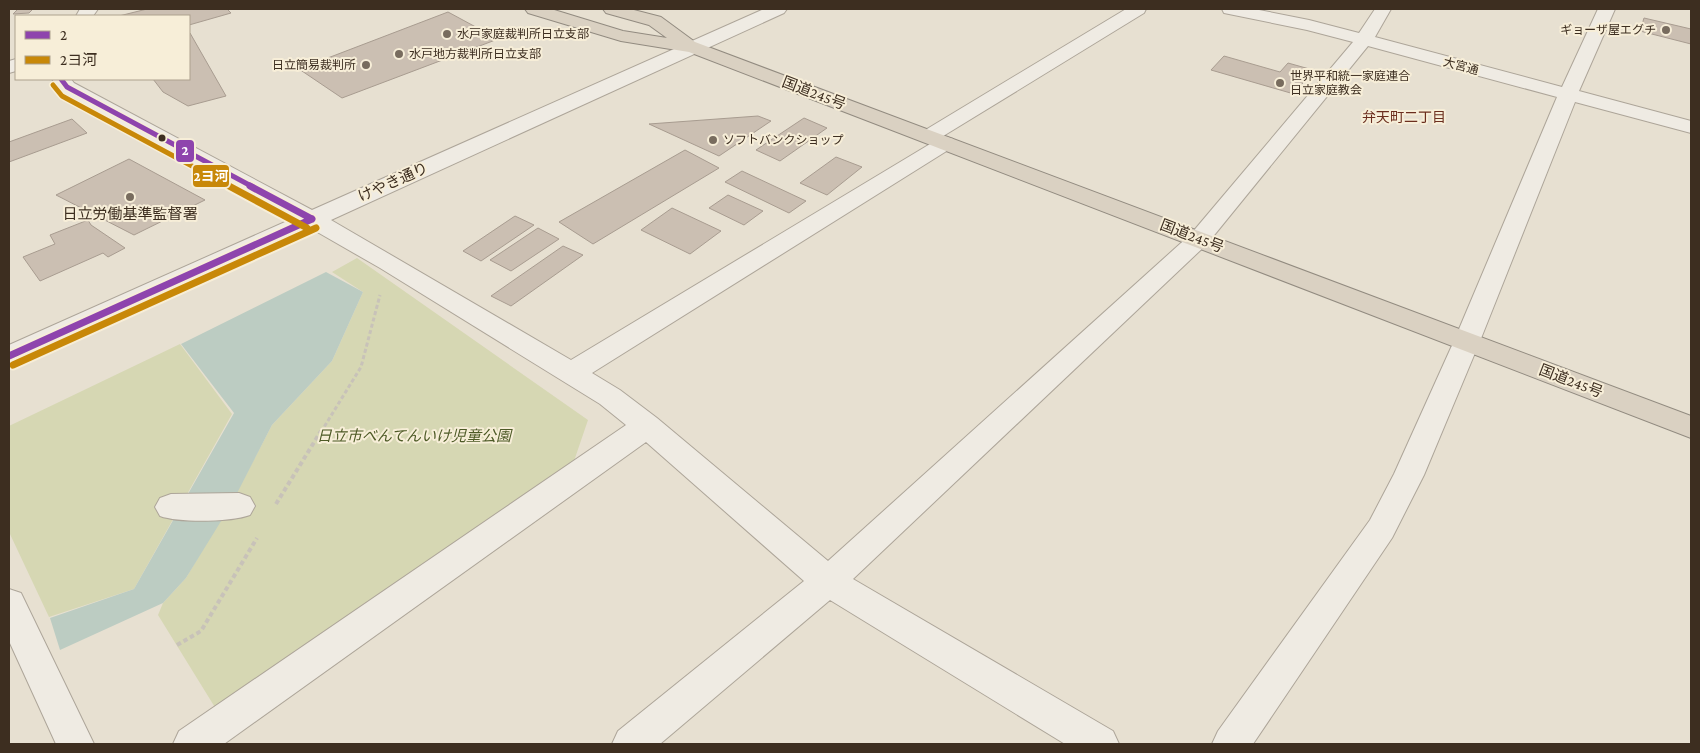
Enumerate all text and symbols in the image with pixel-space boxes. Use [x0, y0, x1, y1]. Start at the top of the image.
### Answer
legend [15, 15, 190, 80]
place label: ギョーザ屋エグチ [1560, 23, 1656, 37]
marker: ギョーザ屋エグチ [1660, 24, 1672, 36]
text: 2 [60, 27, 67, 43]
place label: 水戸家庭裁判所日立支部 [457, 27, 589, 41]
marker: 水戸家庭裁判所日立支部 [441, 28, 453, 40]
place label: 水戸地方裁判所日立支部 [409, 47, 541, 61]
marker: 水戸地方裁判所日立支部 [393, 48, 405, 60]
text: 2ヨ河 [60, 52, 97, 68]
street label: 大宮通 [1442, 55, 1480, 77]
place label: 日立簡易裁判所 [272, 58, 356, 72]
marker: 日立簡易裁判所 [360, 59, 372, 71]
place label: 世界平和統一家庭連合 日立家庭教会 [1290, 69, 1410, 97]
street label: 国道245号 [780, 74, 848, 112]
marker: 世界平和統一家庭連合 日立家庭教会 [1274, 77, 1286, 89]
district label: 弁天町二丁目 [1362, 109, 1446, 125]
unlabelled marker [157, 133, 167, 143]
place label: ソフトバンクショップ [723, 133, 844, 147]
marker: ソフトバンクショップ [707, 134, 719, 146]
line badge: 2 [175, 139, 195, 163]
text: 2 [181, 142, 189, 158]
street label: けやき通り [355, 159, 431, 205]
line badge: 2ヨ河 [192, 164, 230, 188]
text: 2ヨ河 [193, 168, 229, 184]
marker: 日立労働基準監督署 [124, 191, 136, 203]
place label: 日立労働基準監督署 [62, 206, 198, 222]
street label: 国道245号 [1158, 217, 1226, 255]
street label: 国道245号 [1537, 362, 1605, 400]
park label: 日立市べんてんいけ児童公園 [317, 428, 513, 444]

